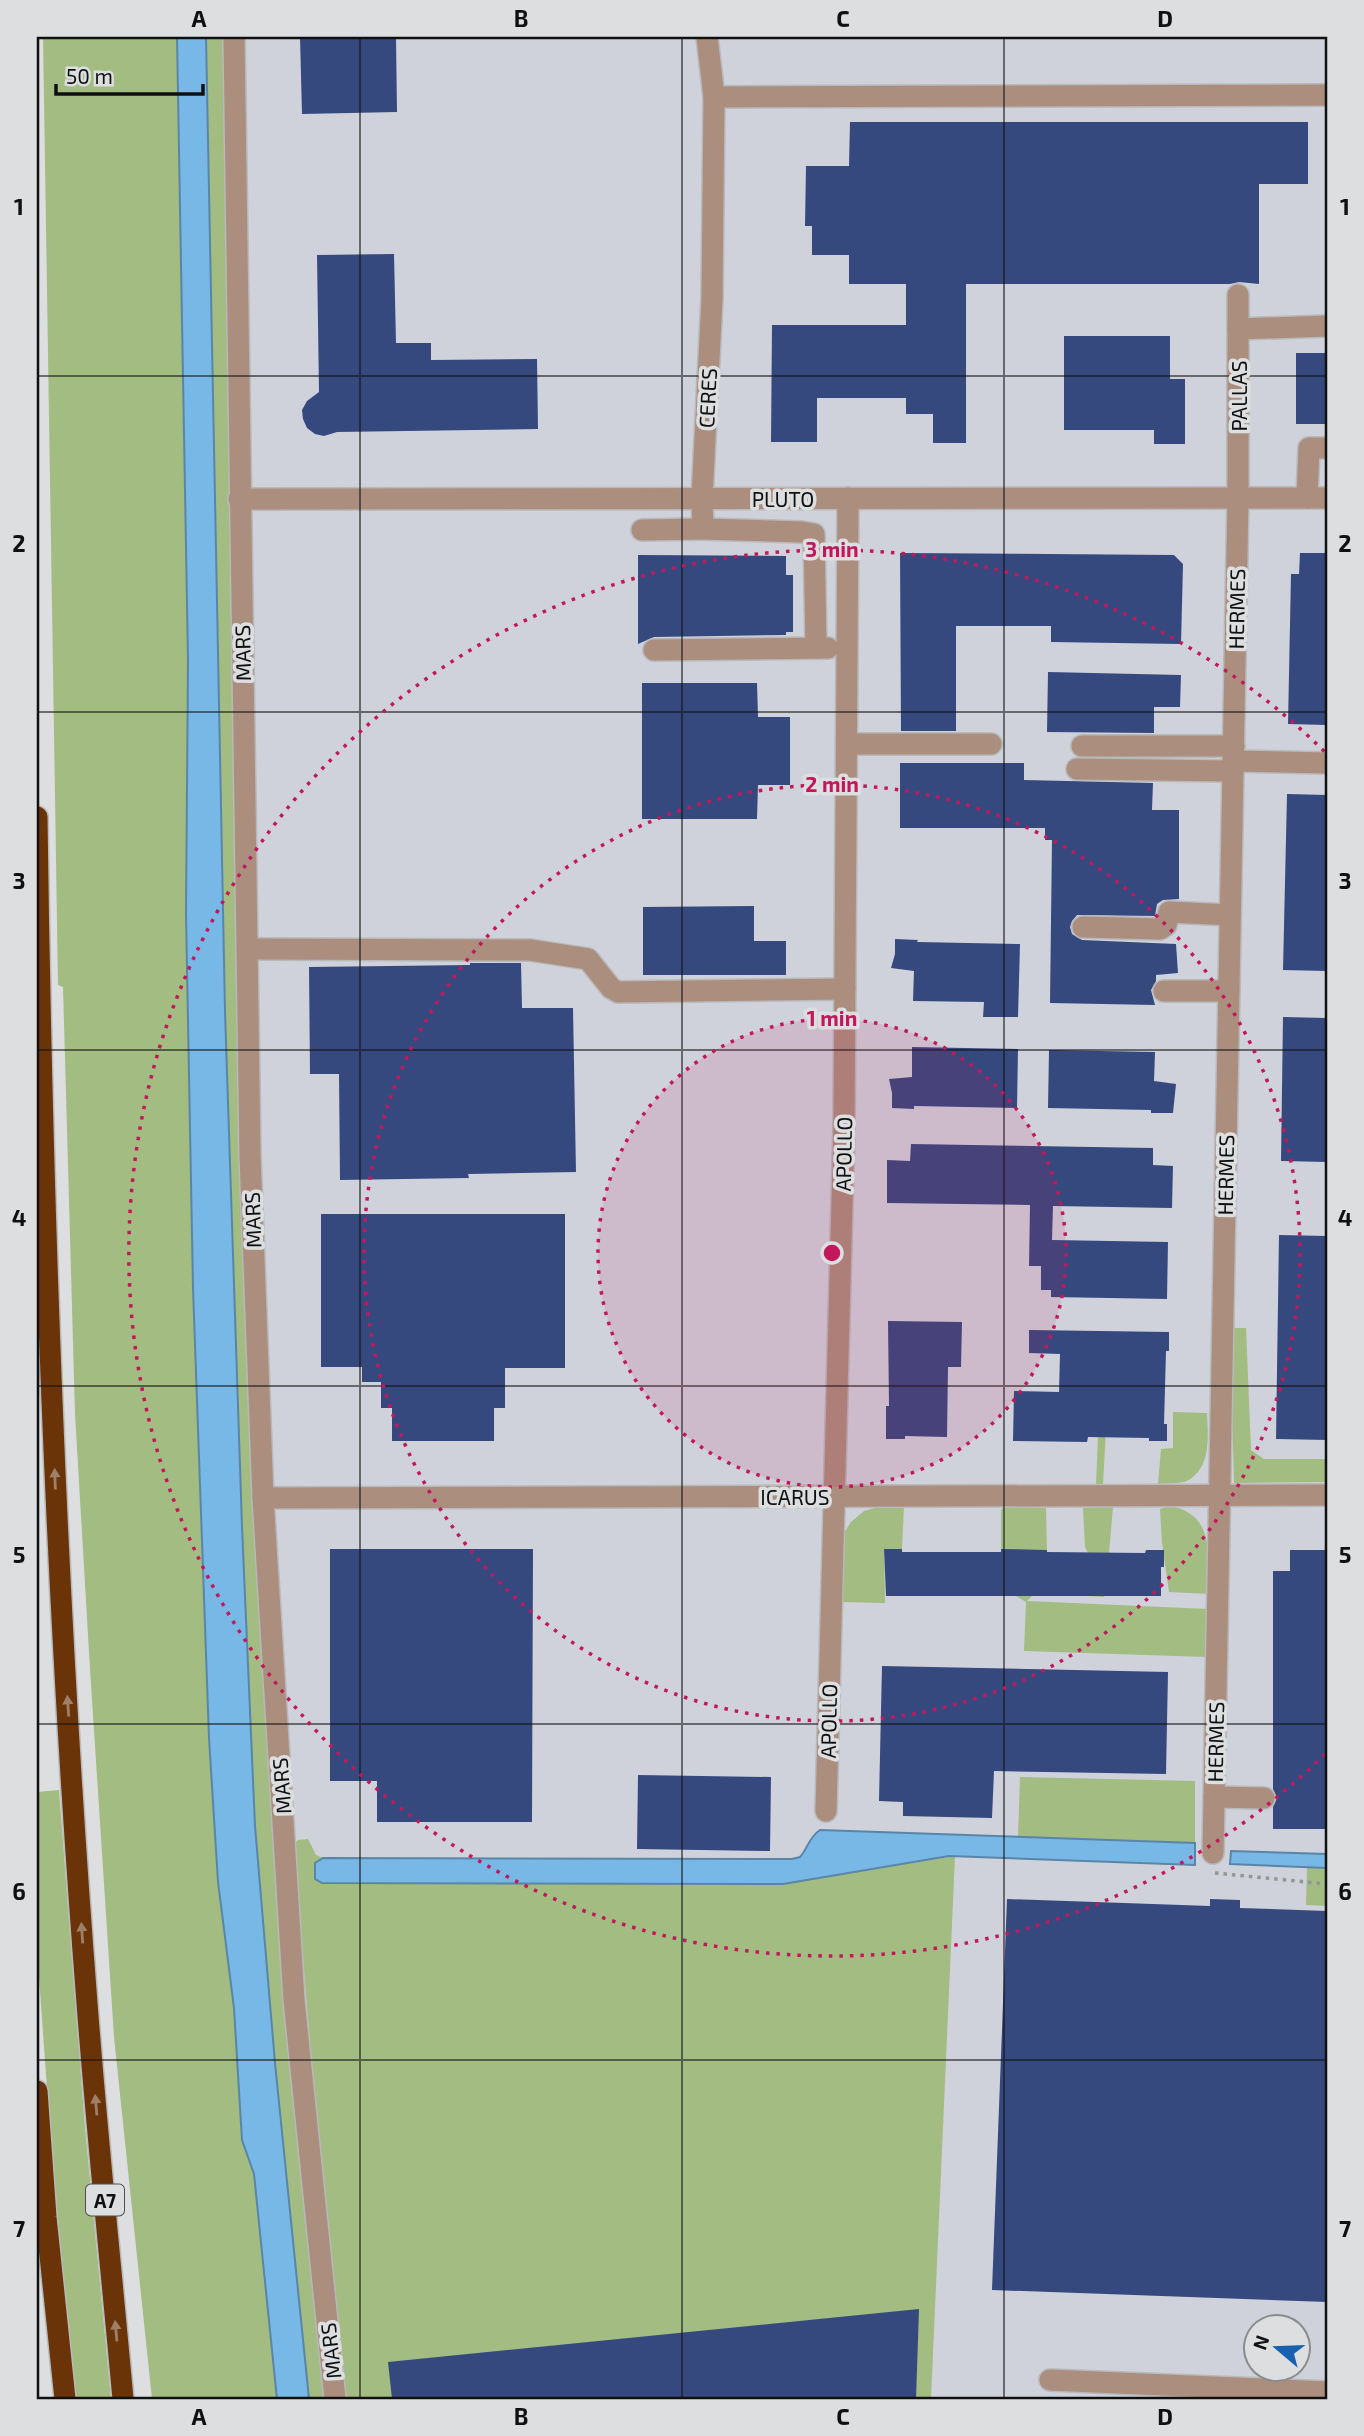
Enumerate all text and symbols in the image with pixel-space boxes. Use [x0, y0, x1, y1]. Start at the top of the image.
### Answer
text: A [191, 4, 207, 32]
text: B [514, 4, 528, 32]
text: C [836, 4, 850, 32]
text: D [1157, 4, 1173, 32]
scale bar [56, 52, 203, 96]
text: 50 m [66, 63, 113, 88]
text: 1 [14, 192, 24, 220]
text: 1 [1340, 192, 1350, 220]
street label: PALLAS [1226, 360, 1251, 432]
street label: CERES [693, 367, 721, 429]
street label: PLUTO [752, 486, 814, 511]
text: 2 [12, 529, 26, 557]
text: 2 [1338, 529, 1352, 557]
text: 3 min [805, 536, 859, 561]
street label: HERMES [1223, 568, 1249, 650]
street label: MARS [229, 625, 255, 681]
text: 2 min [805, 771, 859, 796]
text: 3 [12, 866, 26, 894]
text: 3 [1338, 866, 1352, 894]
text: 1 min [807, 1005, 857, 1030]
street label: APOLLO [830, 1116, 856, 1192]
street label: HERMES [1212, 1134, 1238, 1216]
street label: MARS [239, 1191, 265, 1249]
text: 4 [12, 1203, 26, 1231]
text: 4 [1338, 1203, 1352, 1231]
centre of rings [820, 1241, 844, 1265]
one-way arrow [50, 1468, 61, 1490]
street label: ICARUS [760, 1484, 830, 1509]
text: 5 [13, 1540, 25, 1568]
text: 5 [1339, 1540, 1351, 1568]
street label: APOLLO [815, 1683, 841, 1759]
one-way arrow [62, 1695, 73, 1717]
street label: HERMES [1202, 1701, 1228, 1783]
street label: MARS [267, 1757, 295, 1815]
text: 6 [12, 1877, 26, 1905]
text: 6 [1338, 1877, 1352, 1905]
one-way arrow [77, 1922, 88, 1944]
one-way arrow [90, 2093, 101, 2115]
road number: A7 [86, 2184, 124, 2216]
text: 7 [13, 2214, 25, 2242]
text: 7 [1339, 2214, 1351, 2242]
north arrow [1242, 2314, 1312, 2384]
one-way arrow [111, 2320, 122, 2342]
street label: MARS [315, 2322, 345, 2380]
text: N [1247, 2332, 1274, 2353]
text: A [191, 2402, 207, 2430]
text: B [514, 2402, 528, 2430]
text: C [836, 2402, 850, 2430]
text: D [1157, 2402, 1173, 2430]

